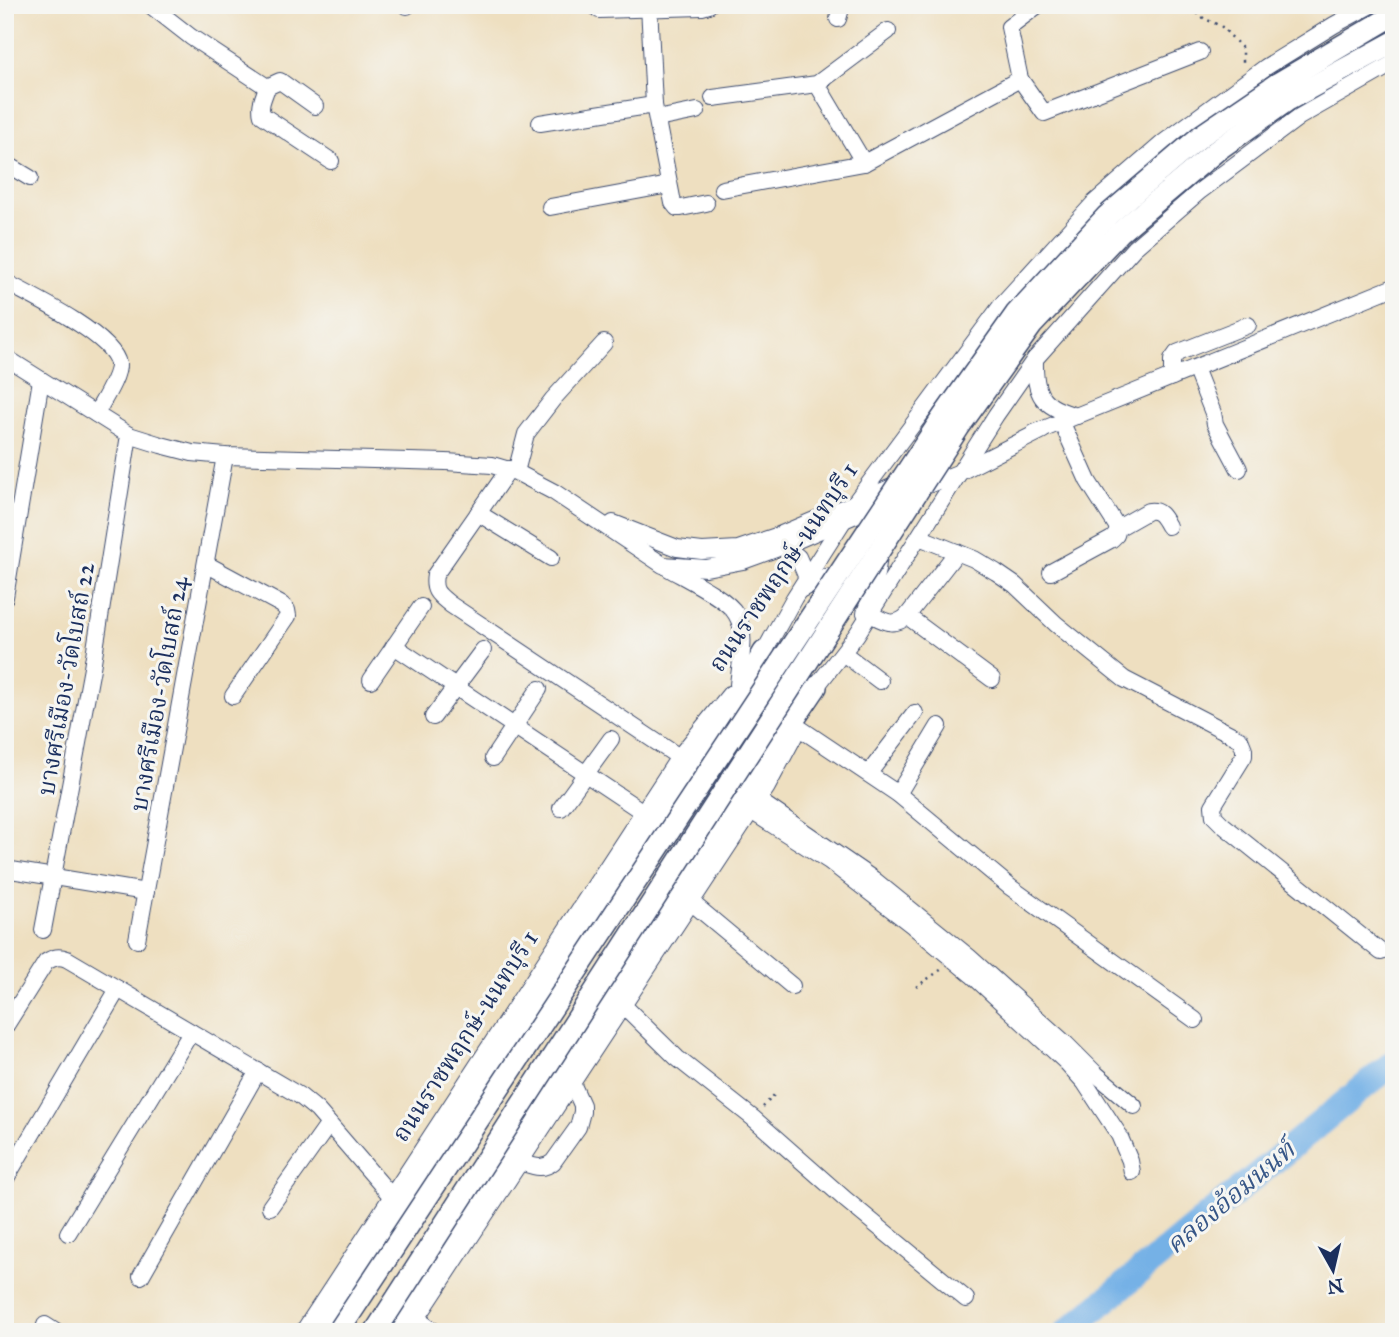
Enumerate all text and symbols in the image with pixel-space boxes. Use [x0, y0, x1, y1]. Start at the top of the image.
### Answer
street label: ถนนราชพฤกษ์-นนทบุรี 1 [701, 456, 864, 677]
street label: บางศรีเมือง-วัดโบสถ์ 22 [28, 560, 101, 798]
street label: บางศรีเมือง-วัดโบสถ์ 24 [121, 573, 195, 814]
street label: ถนนราชพฤกษ์-นนทบุรี 1 [385, 924, 545, 1147]
water label: คลองอ้อมนนท์ [1159, 1131, 1305, 1260]
north arrow [1298, 1236, 1368, 1306]
text: N [1326, 1274, 1345, 1299]

